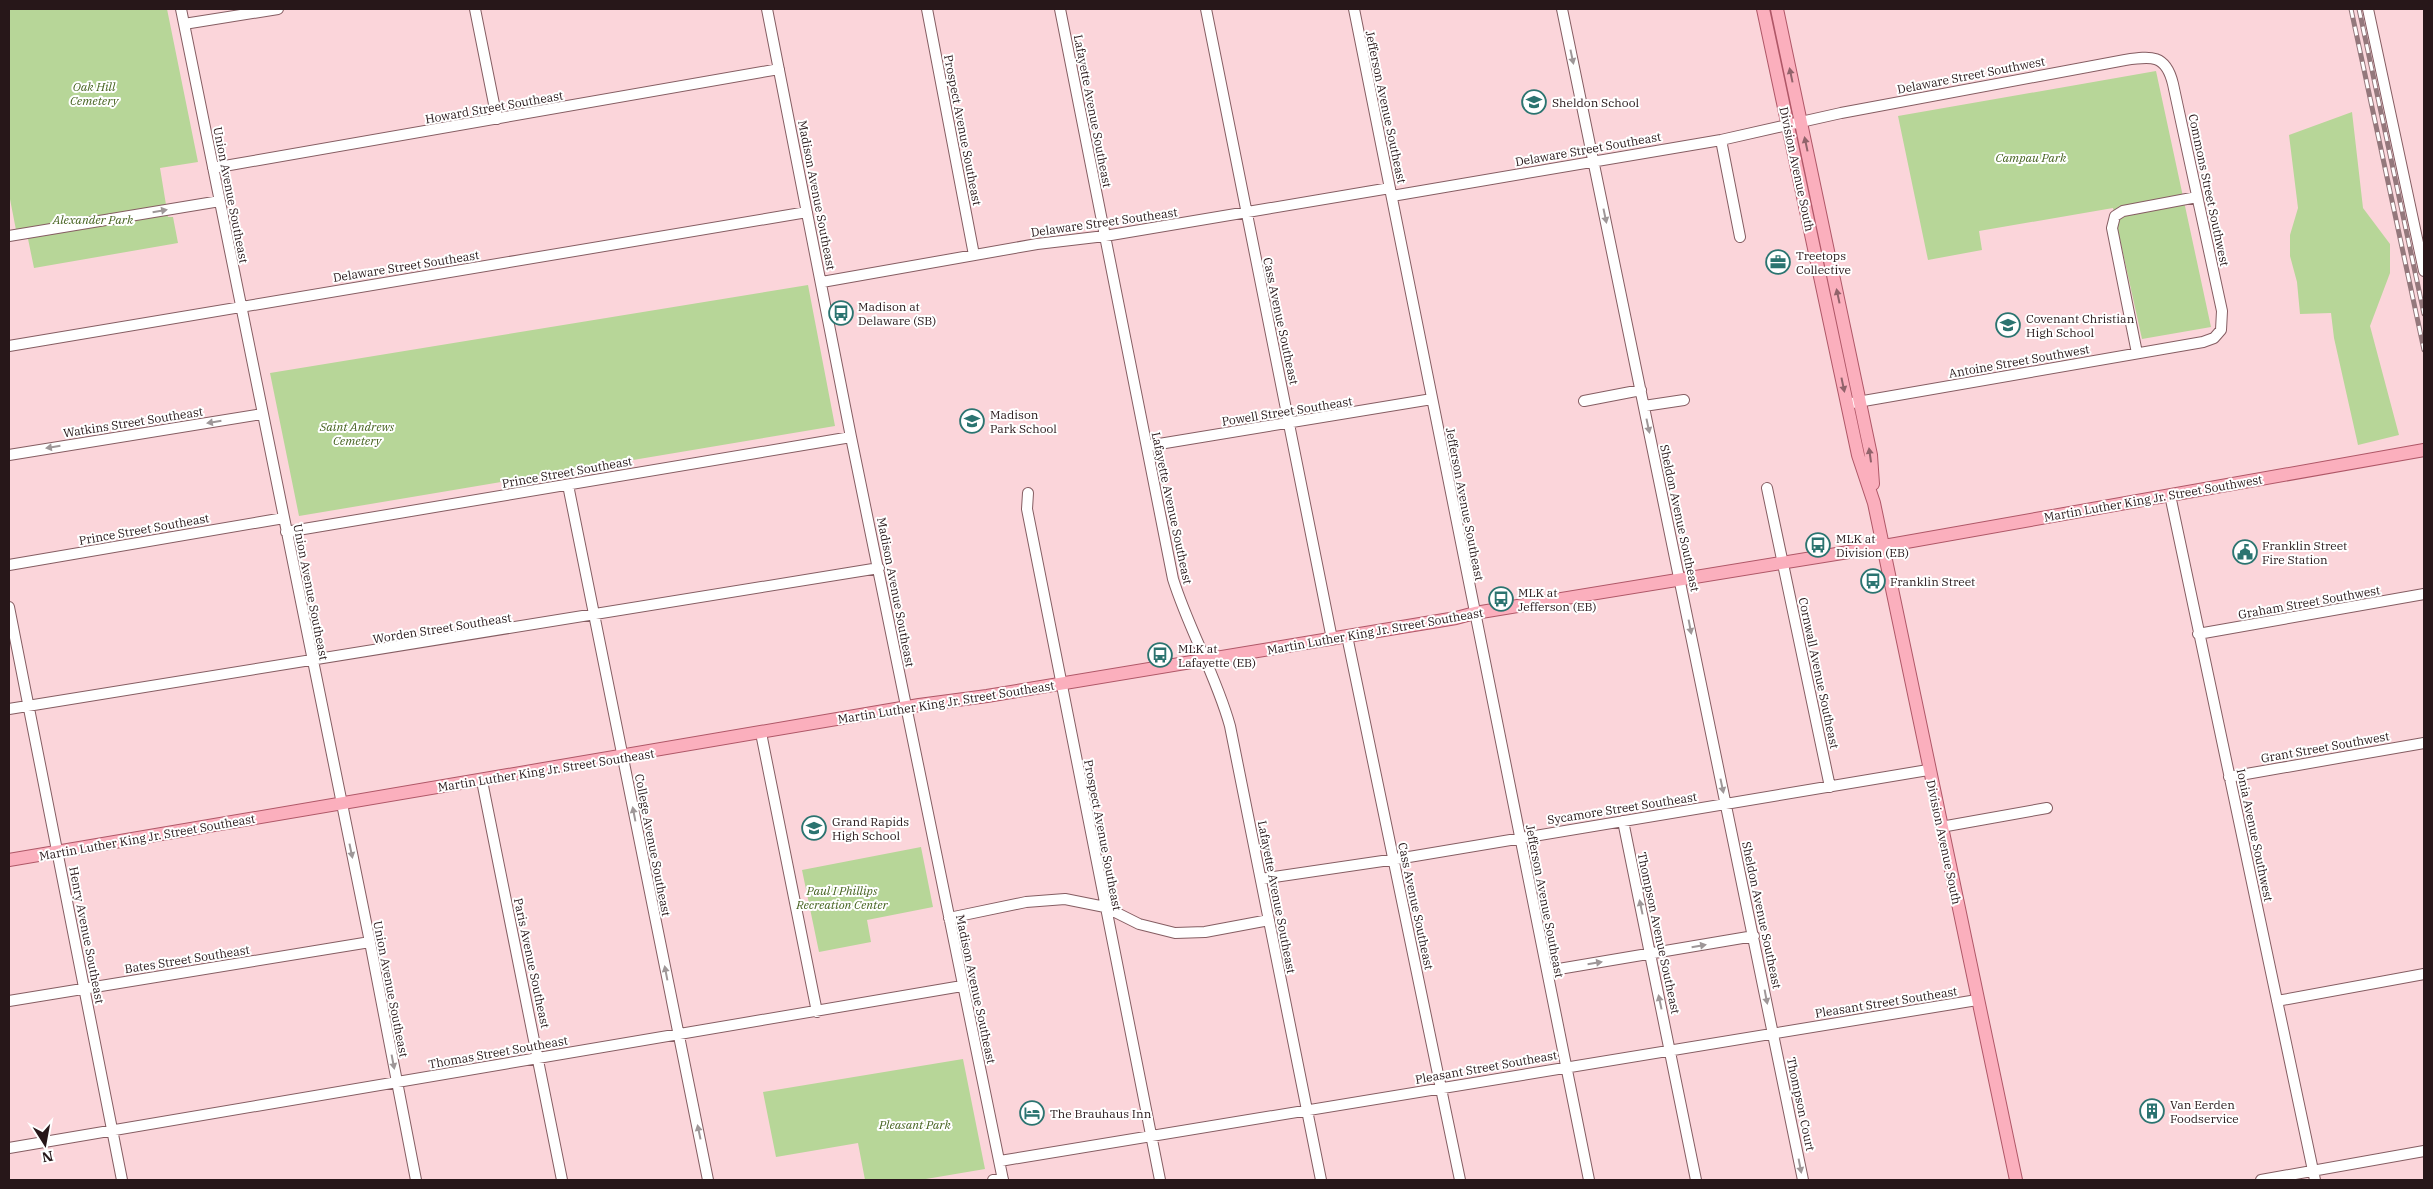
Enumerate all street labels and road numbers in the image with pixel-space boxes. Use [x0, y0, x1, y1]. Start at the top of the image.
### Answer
street label: Jefferson Avenue Southeast [1362, 29, 1410, 185]
street label: Lafayette Avenue Southeast [1071, 33, 1115, 189]
street label: Prospect Avenue Southeast [941, 53, 985, 207]
street label: Delaware Street Southwest [1896, 53, 2046, 97]
street label: Howard Street Southeast [424, 87, 564, 127]
street label: Division Avenue South [1776, 105, 1818, 233]
street label: Commons Street Southwest [2186, 112, 2232, 268]
street label: Madison Avenue Southeast [795, 119, 839, 271]
street label: Union Avenue Southeast [210, 126, 252, 264]
street label: Delaware Street Southeast [1514, 129, 1662, 169]
street label: Delaware Street Southeast [1030, 204, 1178, 240]
street label: Delaware Street Southeast [332, 247, 480, 285]
street label: Cass Avenue Southeast [1260, 256, 1302, 386]
street label: Antoine Street Southwest [1947, 341, 2091, 381]
street label: Powell Street Southeast [1221, 393, 1353, 429]
street label: Watkins Street Southeast [62, 404, 204, 440]
street label: Jefferson Avenue Southeast [1443, 426, 1487, 582]
street label: Lafayette Avenue Southeast [1148, 430, 1196, 586]
street label: Sheldon Avenue Southeast [1657, 443, 1703, 593]
street label: Prince Street Southeast [501, 453, 633, 491]
street label: Martin Luther King Jr. Street Southwest [2043, 471, 2263, 525]
street label: Prince Street Southeast [78, 510, 210, 548]
street label: Madison Avenue Southeast [874, 516, 918, 668]
street label: Union Avenue Southeast [290, 523, 332, 661]
street label: Graham Street Southwest [2237, 582, 2381, 622]
street label: Cornwall Avenue Southeast [1796, 596, 1842, 750]
street label: Martin Luther King Jr. Street Southeast [1266, 605, 1484, 657]
street label: Worden Street Southeast [372, 610, 512, 646]
street label: Martin Luther King Jr. Street Southeast [837, 677, 1055, 727]
street label: Grant Street Southwest [2260, 728, 2390, 766]
street label: Martin Luther King Jr. Street Southeast [437, 745, 655, 795]
street label: Prospect Avenue Southeast [1081, 758, 1125, 912]
street label: Ionia Avenue Southwest [2234, 767, 2276, 903]
street label: College Avenue Southeast [632, 773, 674, 917]
street label: Division Avenue South [1923, 778, 1965, 906]
street label: Sycamore Street Southeast [1546, 789, 1698, 827]
street label: Martin Luther King Jr. Street Southeast [38, 811, 256, 863]
street label: Lafayette Avenue Southeast [1255, 819, 1299, 975]
street label: Jefferson Avenue Southeast [1523, 823, 1567, 979]
street label: Sheldon Avenue Southeast [1739, 840, 1785, 990]
street label: Cass Avenue Southeast [1395, 841, 1437, 971]
street label: Thompson Avenue Southeast [1635, 851, 1683, 1015]
street label: Henry Avenue Southeast [66, 865, 108, 1005]
street label: Paris Avenue Southeast [511, 897, 553, 1029]
street label: Madison Avenue Southeast [953, 913, 999, 1065]
street label: Union Avenue Southeast [370, 920, 412, 1058]
street label: Bates Street Southeast [123, 942, 251, 976]
street label: Pleasant Street Southeast [1814, 983, 1958, 1021]
street label: Thomas Street Southeast [427, 1032, 569, 1072]
street label: Pleasant Street Southeast [1414, 1047, 1558, 1087]
street label: Thompson Court [1784, 1056, 1818, 1152]

